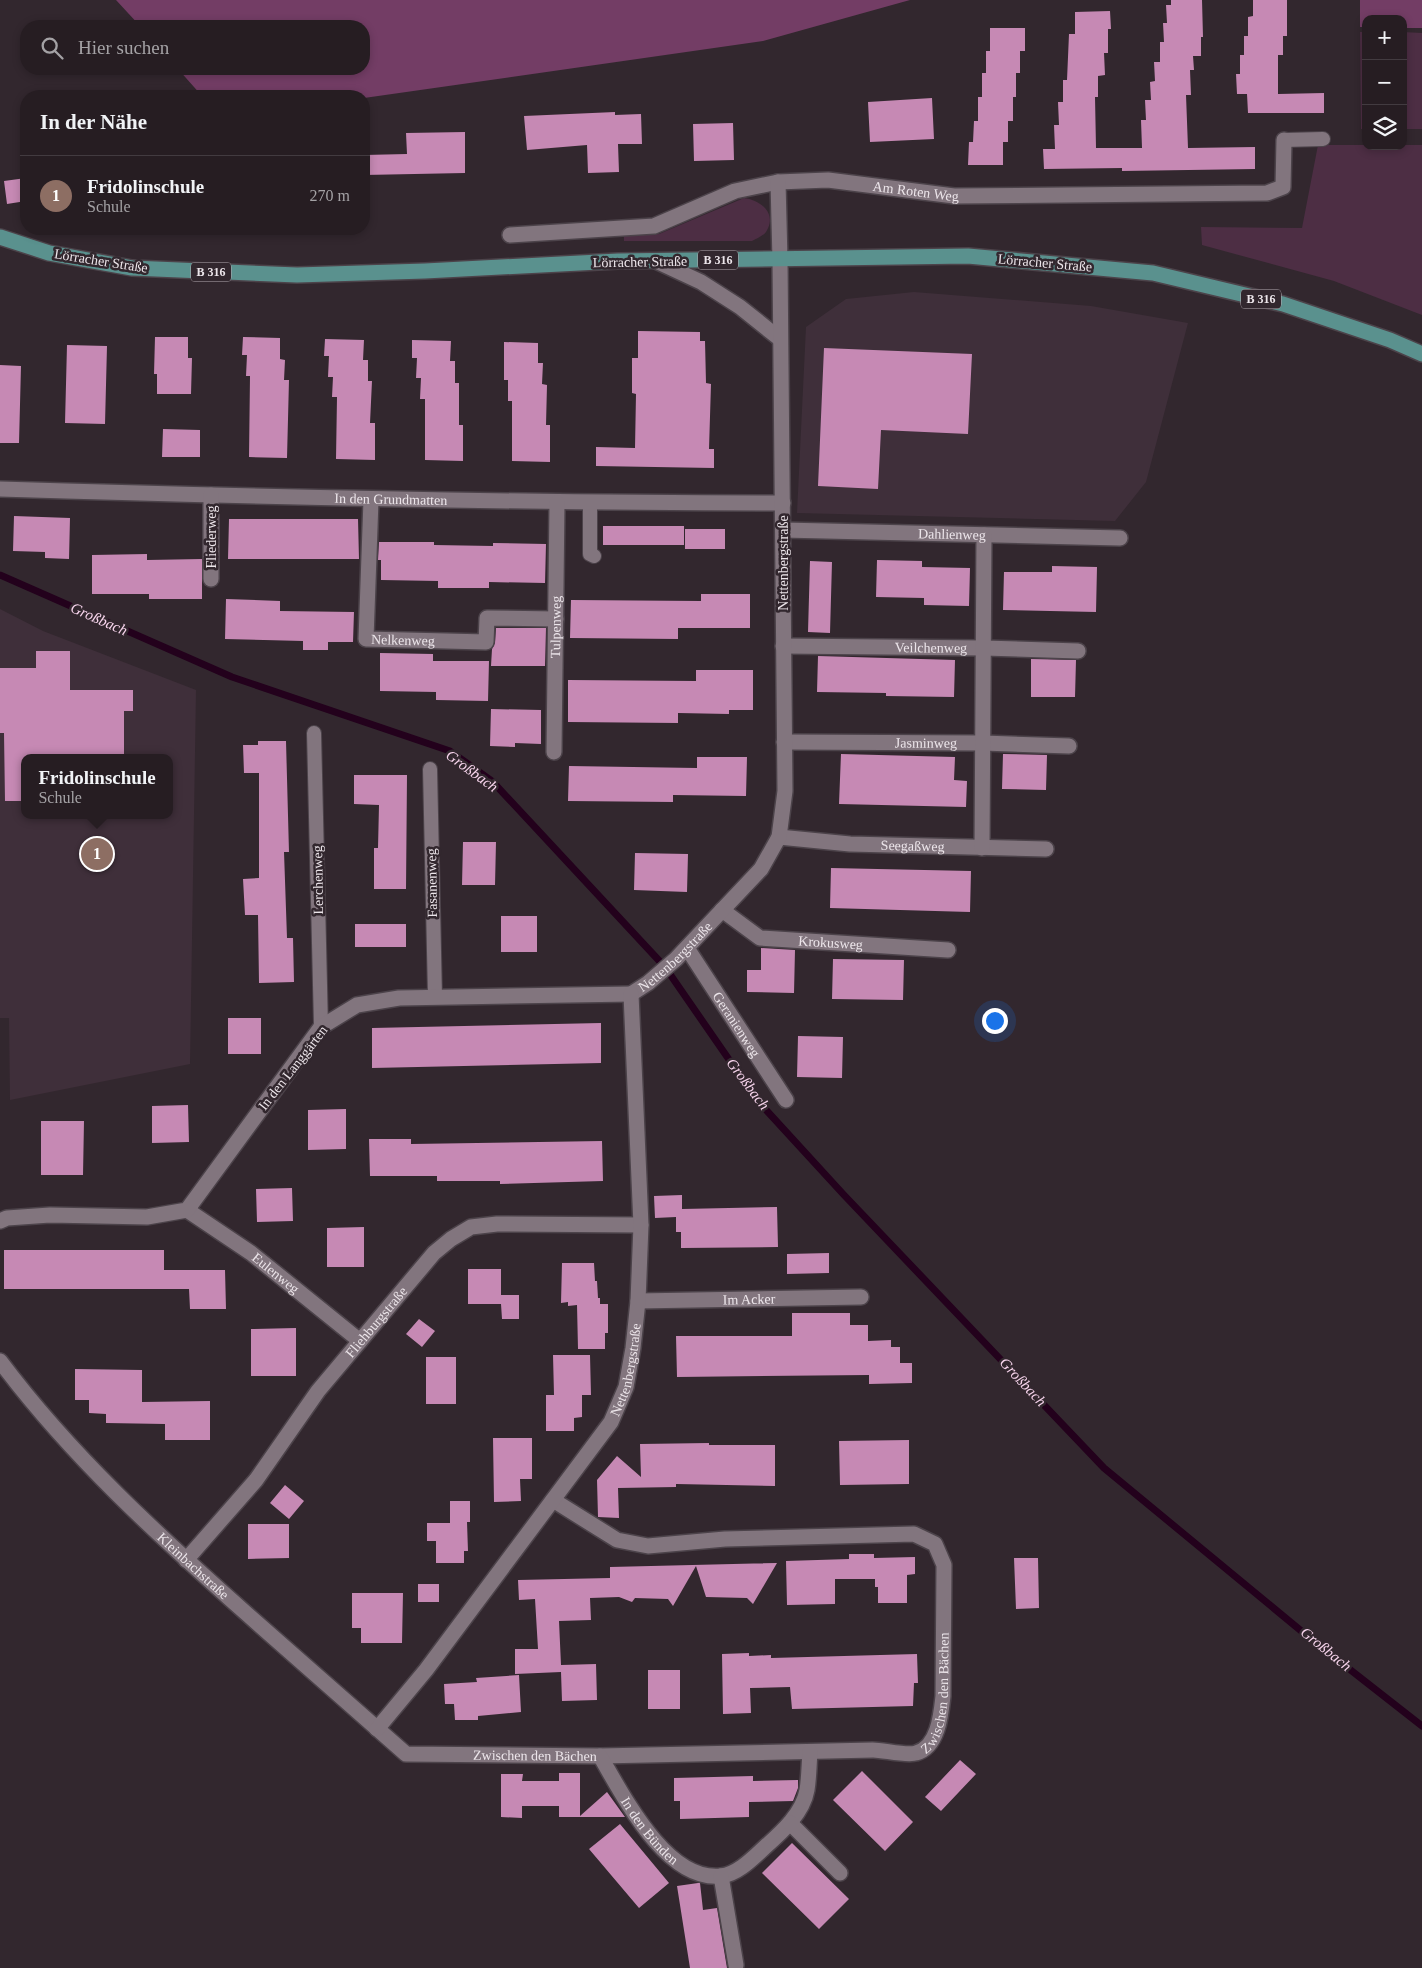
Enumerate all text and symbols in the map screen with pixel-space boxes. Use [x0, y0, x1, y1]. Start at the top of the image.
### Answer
map controls [1362, 15, 1407, 150]
button: + [1362, 15, 1407, 60]
search box [20, 20, 370, 75]
icon: search [38, 34, 66, 62]
text: Hier suchen [78, 37, 169, 58]
button: − [1362, 60, 1407, 105]
button: layers [1362, 105, 1407, 150]
text: In der Nähe [40, 110, 147, 134]
text: Fridolinschule [87, 176, 204, 197]
street label: Am Roten Weg [872, 178, 959, 204]
text: 1 [52, 187, 60, 204]
text: 270 m [310, 187, 350, 204]
text: Schule [87, 198, 131, 215]
street label: Lörracher Straße [53, 246, 149, 276]
road number: B 316 [698, 250, 738, 270]
street label: Lörracher Straße [997, 251, 1093, 275]
street label: Lörracher Straße [593, 254, 687, 270]
road number: B 316 [191, 262, 231, 282]
road number: B 316 [1241, 290, 1281, 308]
street label: In den Grundmatten [334, 490, 447, 508]
street label: Fliederweg [204, 506, 219, 568]
street label: Nettenbergstraße [776, 515, 791, 611]
street label: Dahlienweg [918, 526, 986, 542]
street label: Tulpenweg [548, 596, 563, 658]
water label: Großbach [68, 599, 130, 639]
street label: Nelkenweg [371, 632, 435, 648]
street label: Veilchenweg [895, 640, 967, 655]
street label: Jasminweg [895, 735, 957, 750]
water label: Großbach [443, 747, 501, 795]
popup [21, 754, 173, 819]
text: Fridolinschule [38, 767, 156, 788]
text: Schule [38, 789, 82, 806]
pin: 1 [81, 835, 113, 873]
street label: Seegaßweg [881, 837, 945, 854]
street label: Lerchenweg [310, 845, 326, 915]
street label: Fasanenweg [424, 848, 440, 918]
street label: Nettenbergstraße [636, 919, 715, 995]
street label: Krokusweg [798, 933, 863, 952]
street label: Geranienweg [710, 989, 763, 1060]
your location [982, 1008, 1008, 1034]
street label: In den Langgärten [255, 1023, 331, 1113]
water label: Großbach [723, 1055, 773, 1113]
street label: Eulenweg [249, 1250, 302, 1296]
street label: Fliehburgstraße [342, 1284, 410, 1360]
street label: Im Acker [723, 1291, 776, 1307]
street label: Nettenbergstraße [607, 1322, 643, 1418]
water label: Großbach [997, 1355, 1049, 1409]
street label: Kleinbachstraße [155, 1530, 232, 1602]
water label: Großbach [1298, 1624, 1354, 1674]
street label: Zwischen den Bächen [918, 1632, 951, 1756]
street label: Zwischen den Bächen [473, 1747, 597, 1763]
street label: In den Bünden [618, 1794, 681, 1867]

